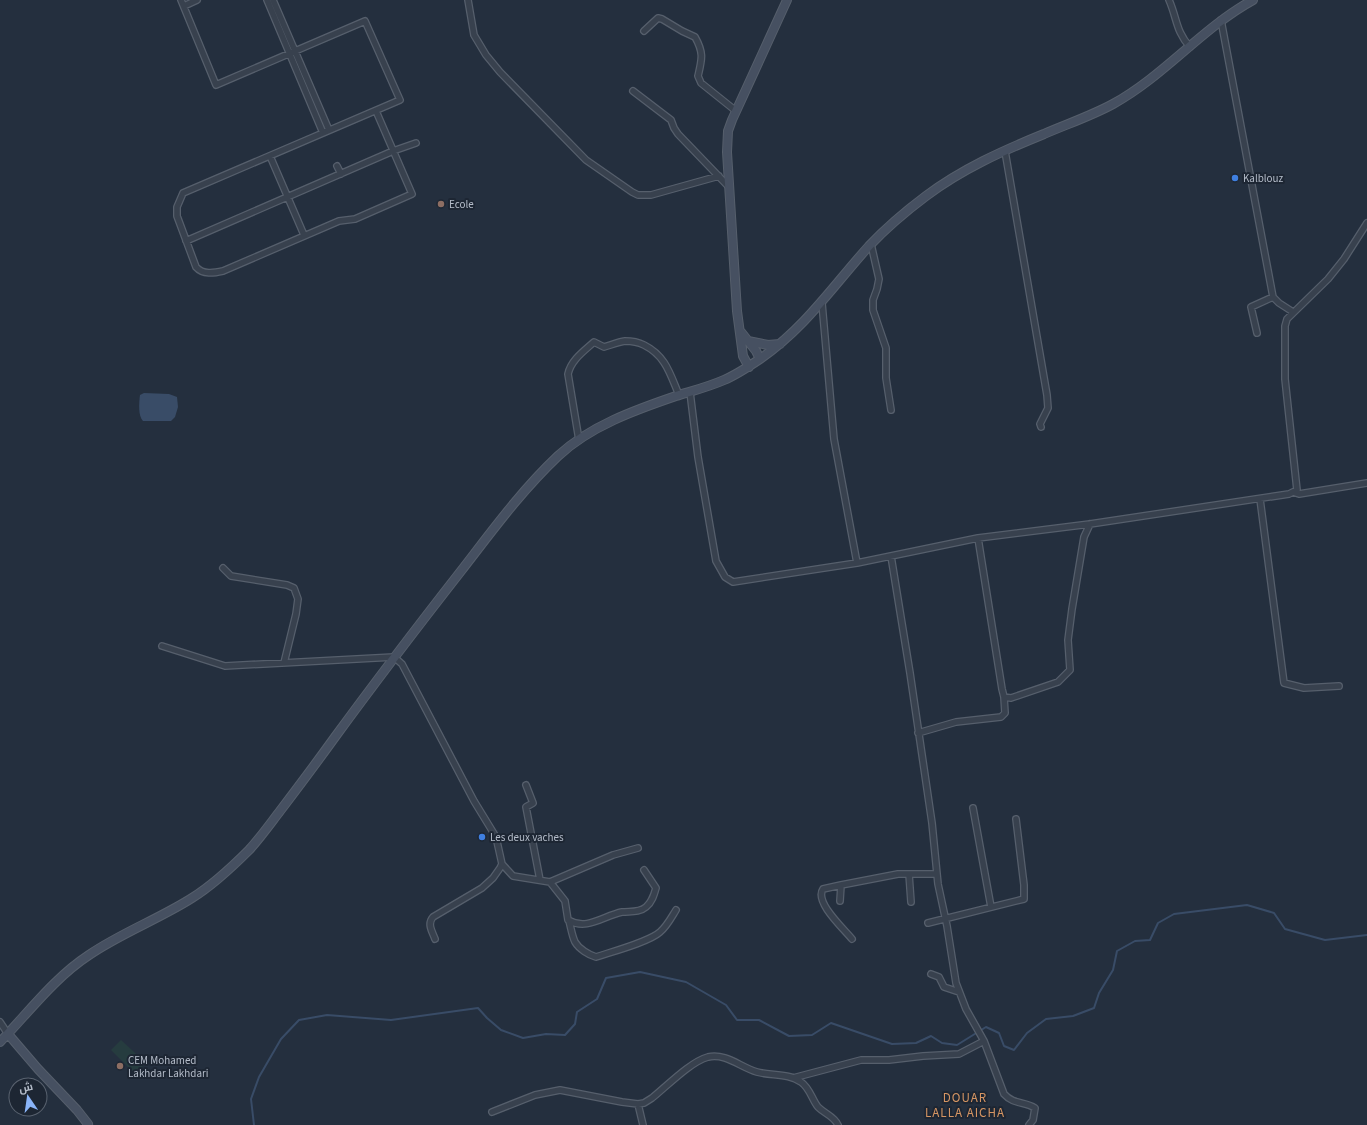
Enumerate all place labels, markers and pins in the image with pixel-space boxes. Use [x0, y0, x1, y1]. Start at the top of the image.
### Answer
place label: Kalblouz [1243, 171, 1284, 186]
marker: Kalblouz [1230, 173, 1240, 183]
place label: Ecole [449, 197, 474, 212]
marker: Ecole [436, 199, 446, 209]
place label: Les deux vaches [490, 830, 564, 845]
marker: Les deux vaches [477, 832, 487, 842]
place label: CEM Mohamed Lakhdar Lakhdari [128, 1053, 208, 1081]
marker: CEM Mohamed Lakhdar Lakhdari [115, 1061, 125, 1071]

